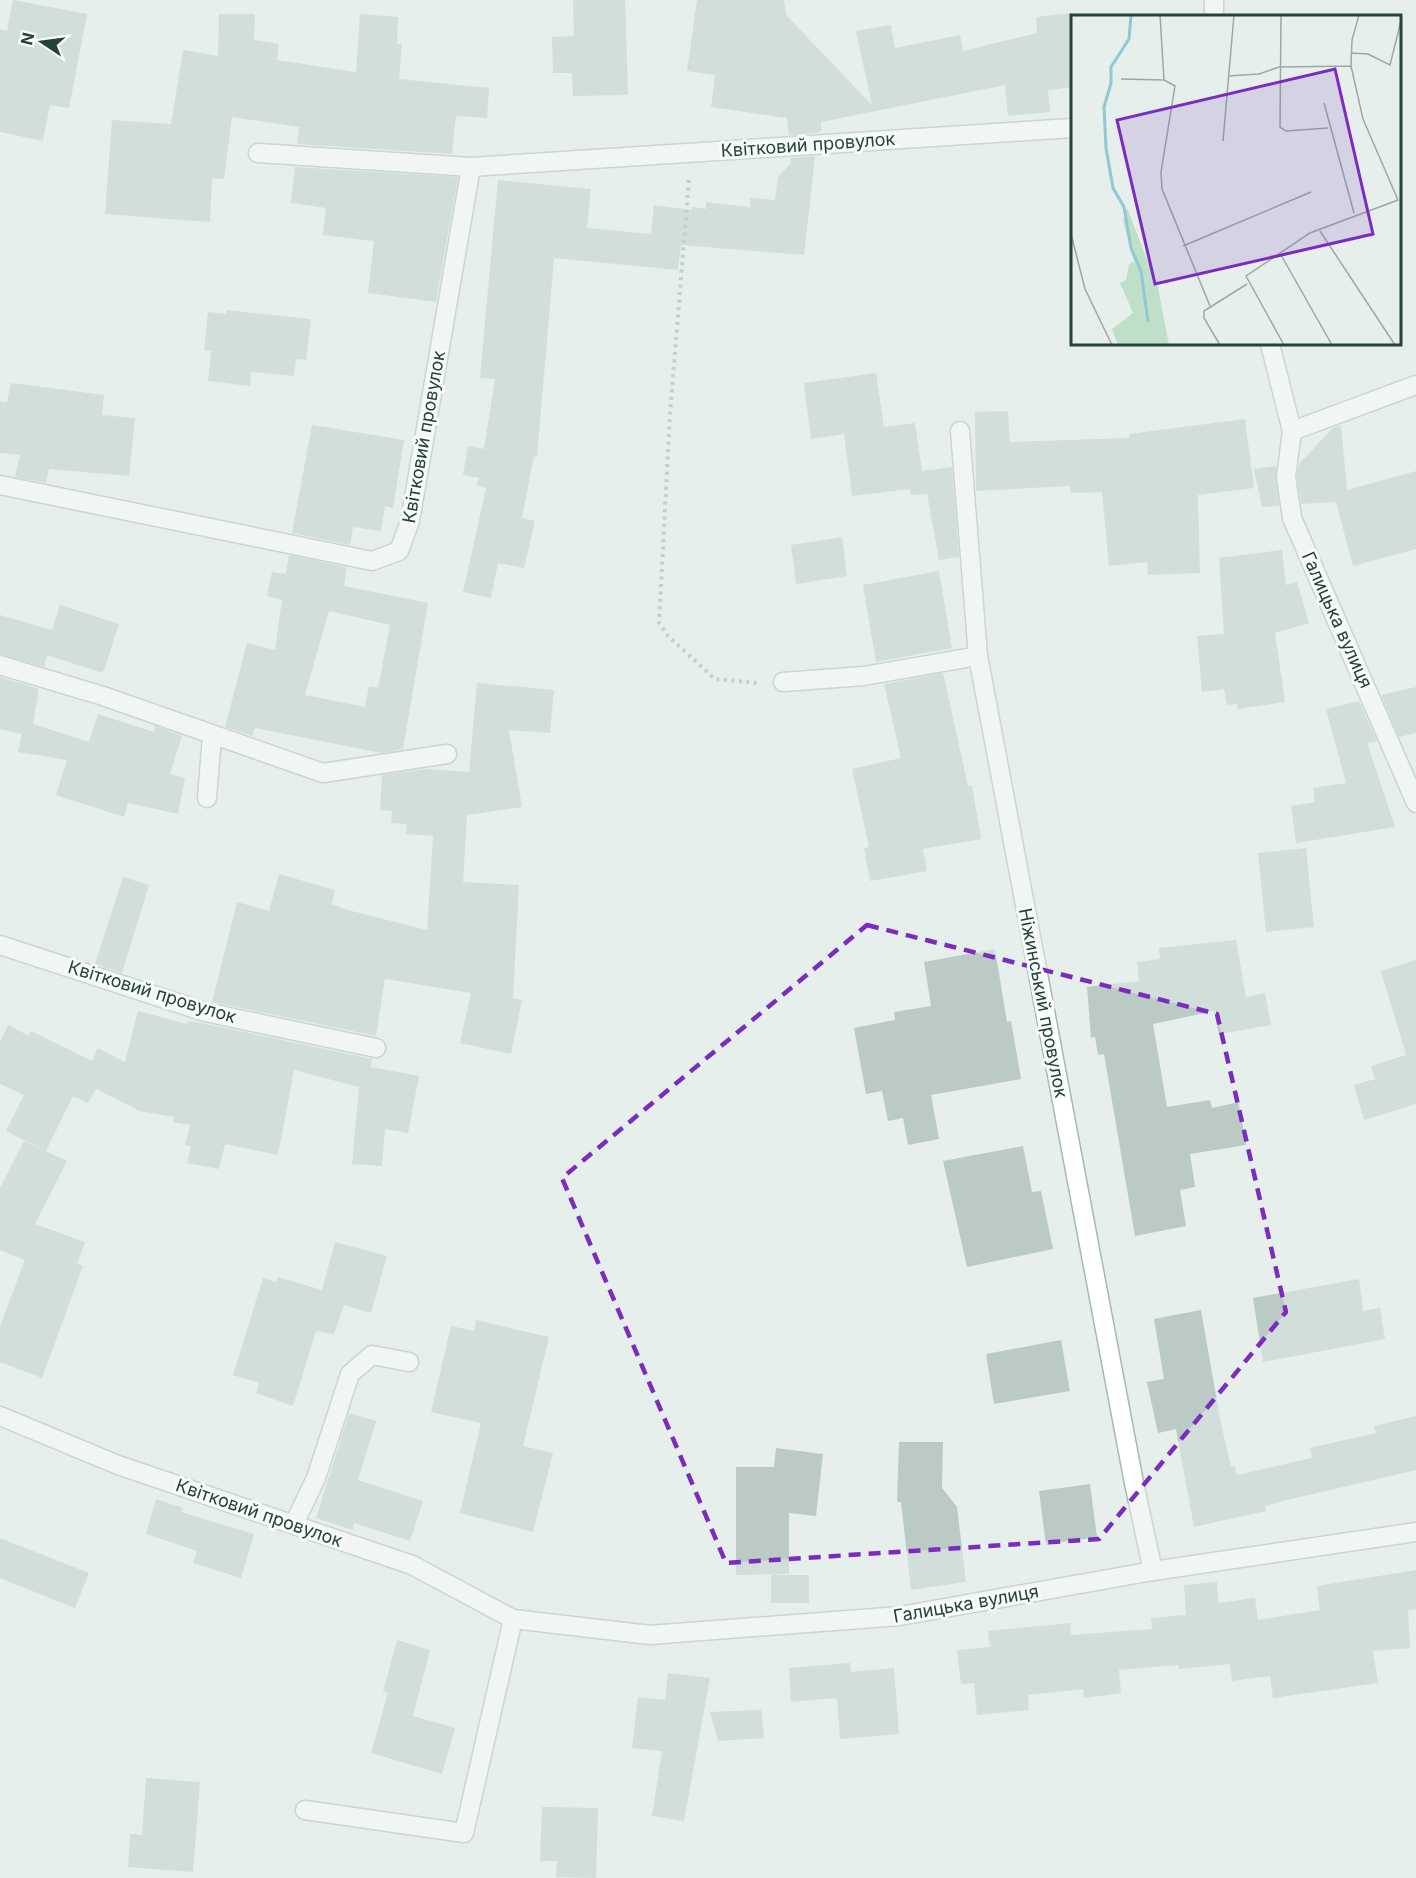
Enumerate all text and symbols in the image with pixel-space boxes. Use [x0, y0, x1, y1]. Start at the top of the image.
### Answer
north arrow [12, 12, 72, 72]
inset map [1071, 15, 1401, 345]
text: N [16, 30, 39, 47]
street label: Квітковий провулок [720, 128, 896, 161]
street label: Квітковий провулок [398, 349, 449, 525]
street label: Галицька вулиця [1298, 548, 1377, 691]
street label: Ніжинський провулок [1015, 906, 1072, 1100]
street label: Квітковий провулок [66, 956, 239, 1027]
street label: Квітковий провулок [173, 1474, 345, 1551]
street label: Галицька вулиця [892, 1580, 1040, 1627]

